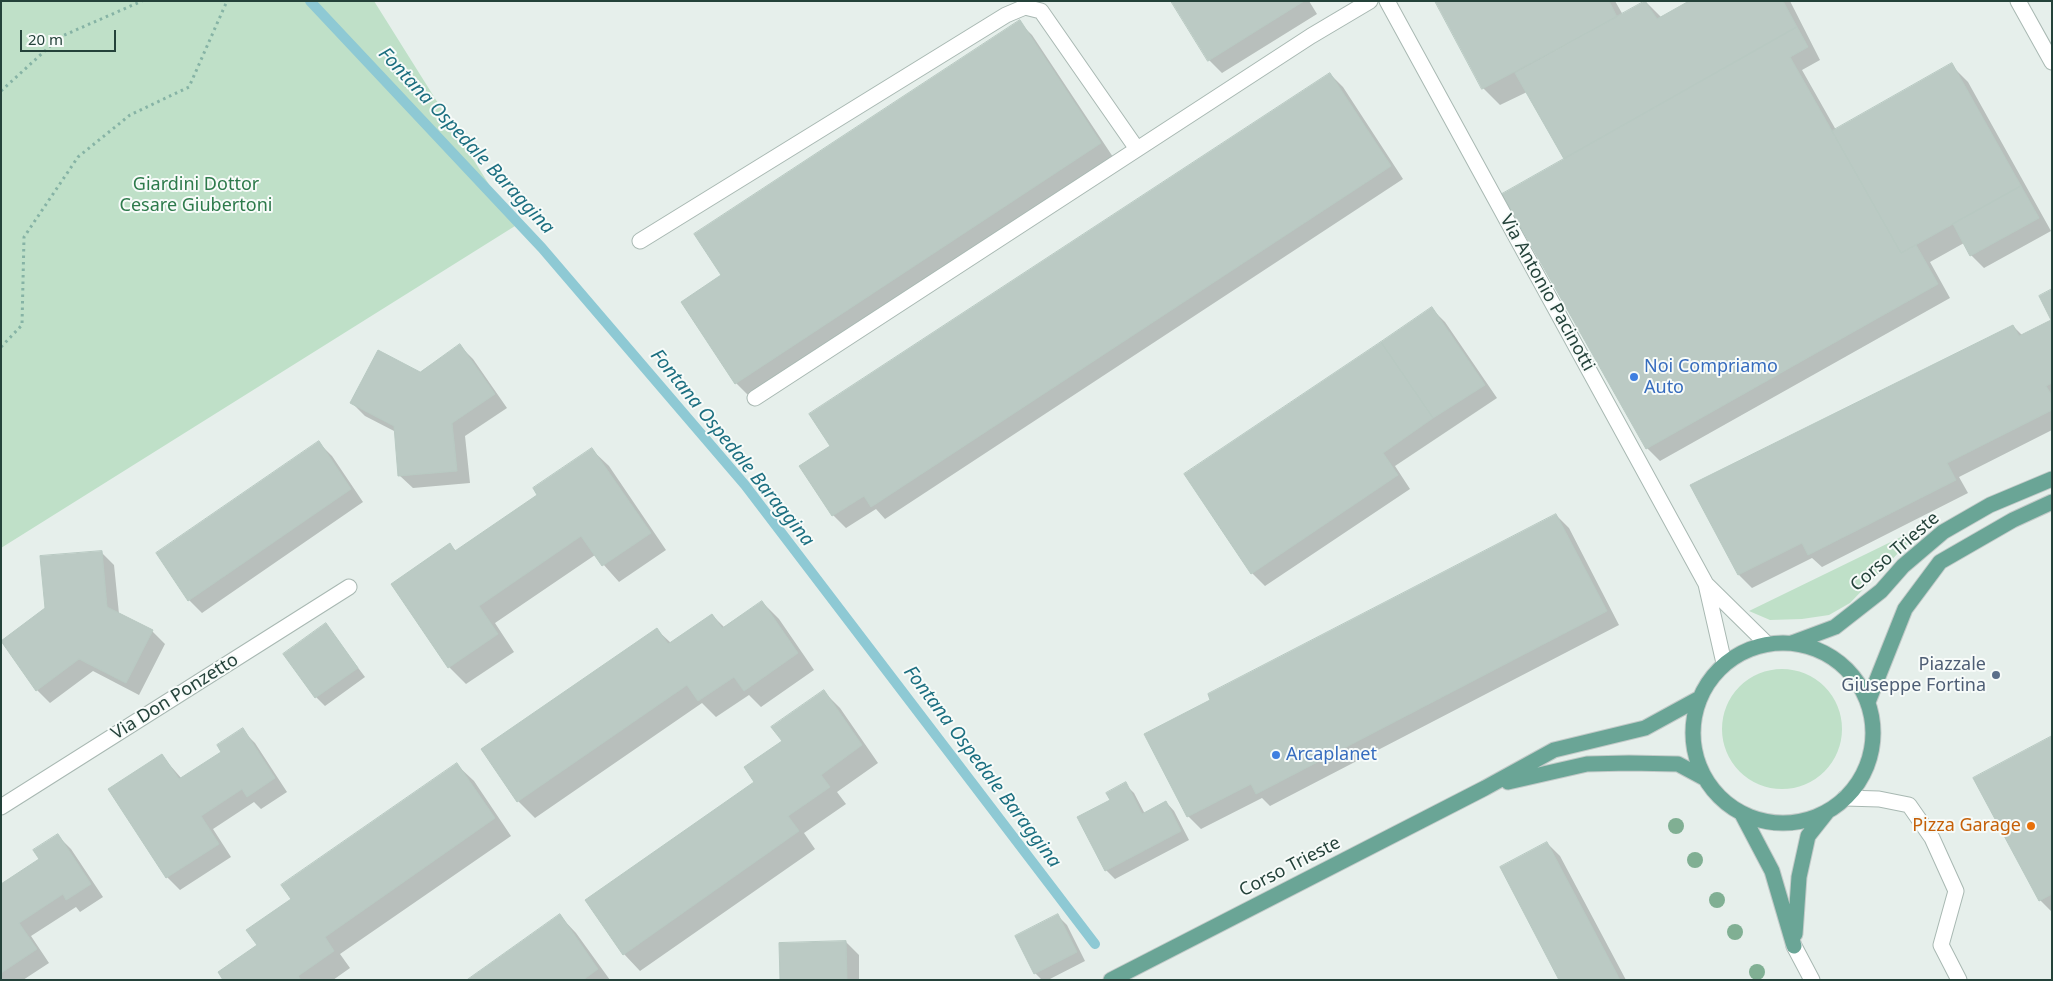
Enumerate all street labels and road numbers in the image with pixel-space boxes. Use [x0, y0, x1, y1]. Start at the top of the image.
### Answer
street label: Via Antonio Pacinotti [1495, 211, 1599, 375]
street label: Corso Trieste [1846, 508, 1944, 596]
street label: Via Don Ponzetto [108, 649, 242, 745]
street label: Corso Trieste [1236, 832, 1344, 902]

